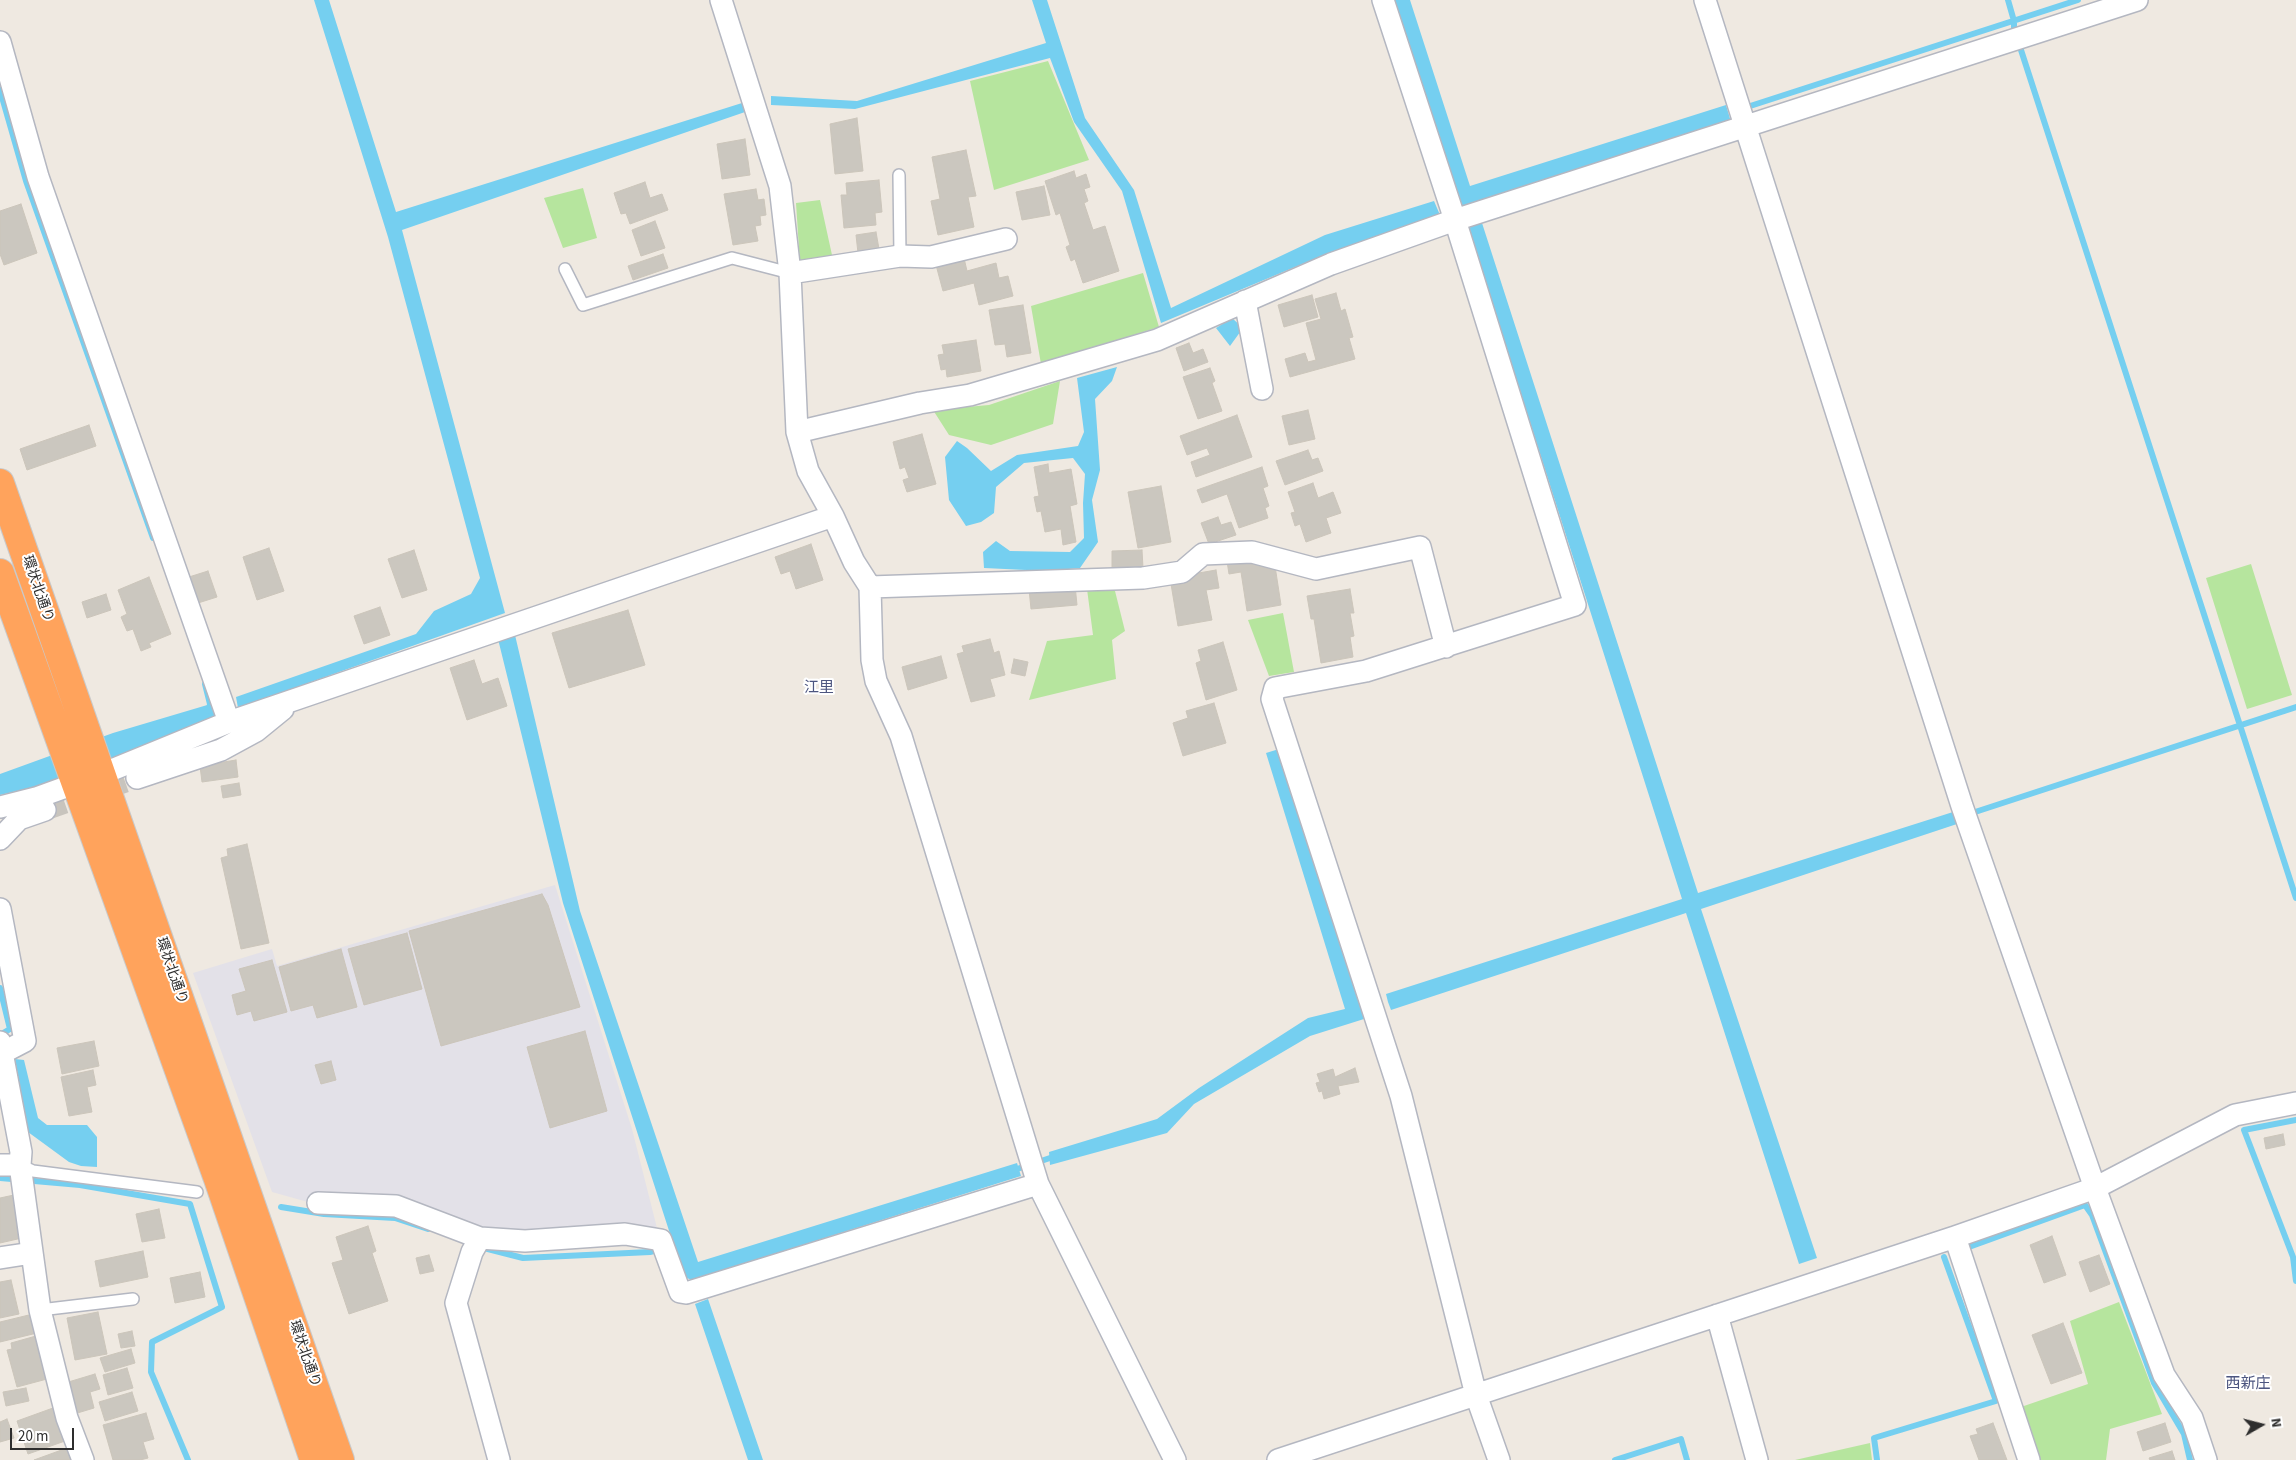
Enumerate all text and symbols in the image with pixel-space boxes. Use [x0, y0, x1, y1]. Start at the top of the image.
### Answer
street label: 環状北通り [18, 553, 56, 625]
district label: 江里 [804, 680, 834, 698]
street label: 環状北通り [152, 935, 190, 1007]
street label: 環状北通り [285, 1318, 323, 1390]
district label: 西新庄 [2226, 1376, 2270, 1394]
north arrow [2236, 1400, 2286, 1450]
text: N [2265, 1417, 2286, 1429]
scale bar [12, 1418, 76, 1450]
text: 20 m [18, 1426, 48, 1447]

